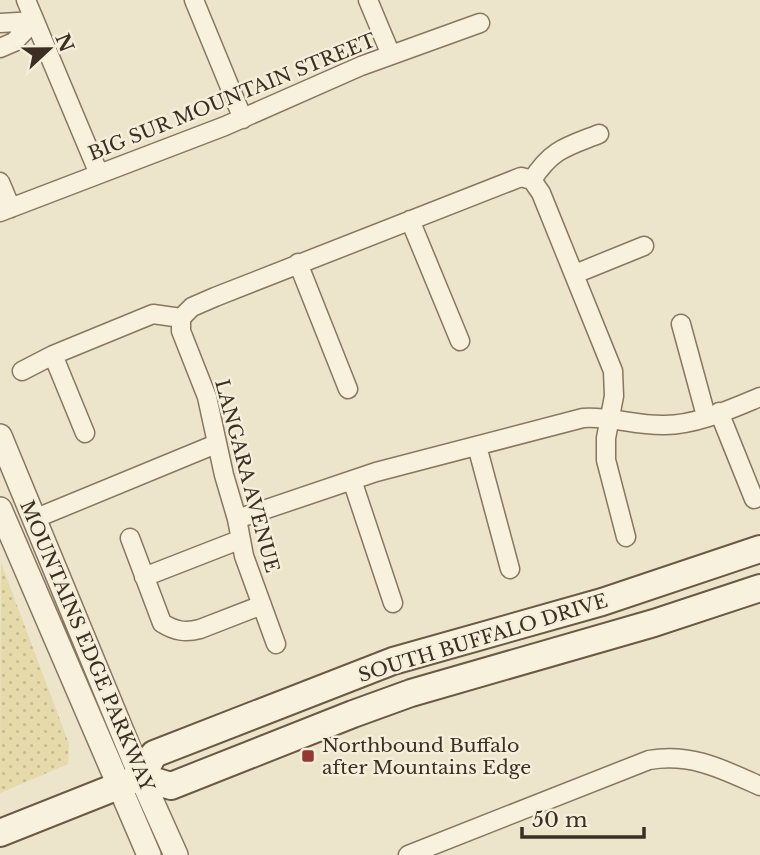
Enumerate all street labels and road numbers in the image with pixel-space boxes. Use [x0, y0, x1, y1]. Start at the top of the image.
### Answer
street label: BIG SUR MOUNTAIN STREET [85, 29, 379, 165]
street label: LANGARA AVENUE [210, 377, 284, 575]
street label: MOUNTAINS EDGE PARKWAY [15, 497, 159, 795]
street label: SOUTH BUFFALO DRIVE [356, 589, 610, 687]

